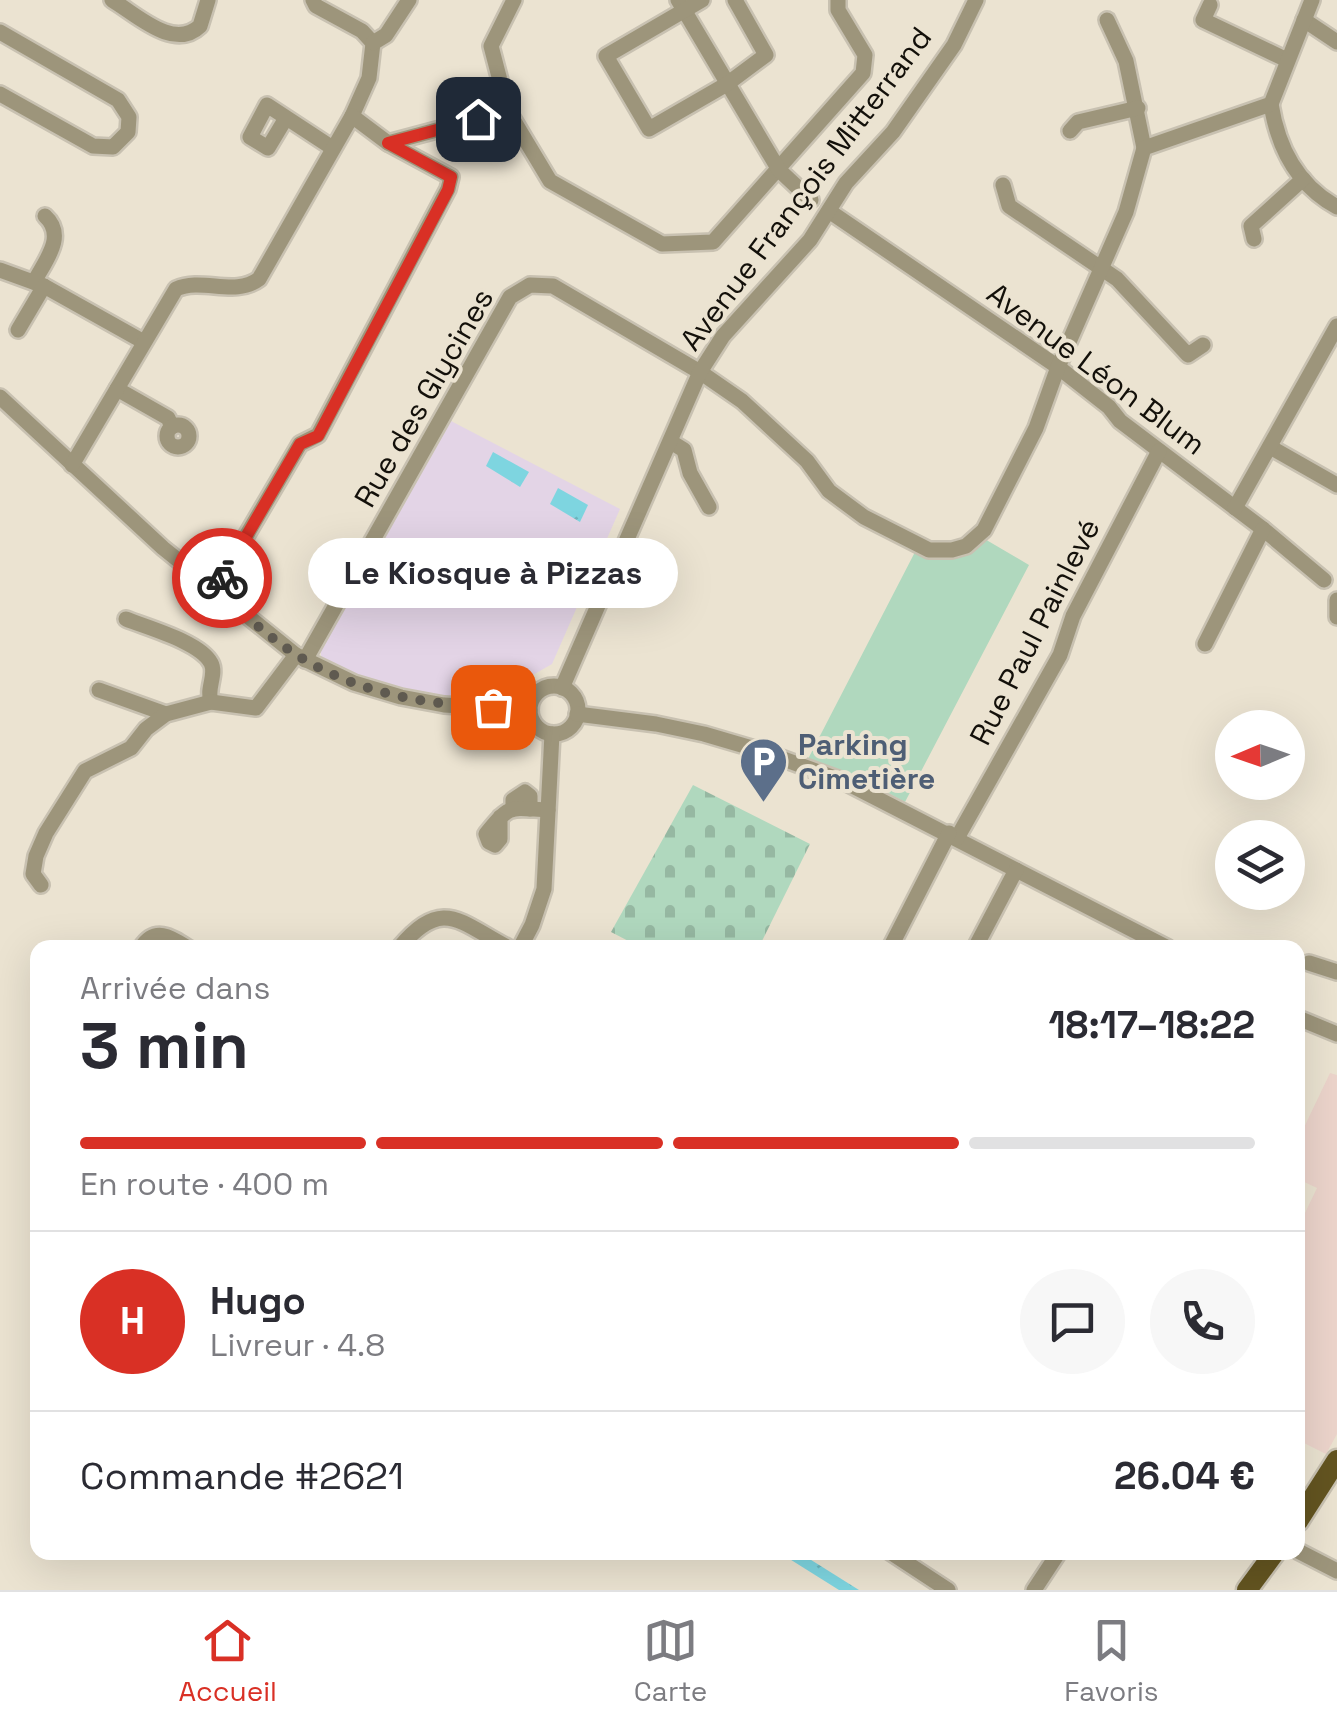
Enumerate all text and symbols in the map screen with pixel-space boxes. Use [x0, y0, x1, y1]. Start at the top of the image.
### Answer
street label: Avenue François Mitterrand [671, 19, 940, 358]
pin [436, 77, 521, 162]
icon: home [451, 92, 506, 147]
street label: Avenue Léon Blum [979, 274, 1213, 464]
street label: Rue des Glycines [345, 281, 502, 514]
street label: Rue Paul Painlevé [961, 512, 1109, 752]
courier [172, 528, 272, 628]
callout: Le Kiosque à Pizzas [308, 537, 678, 607]
icon: bike [195, 551, 250, 606]
text: Le Kiosque à Pizzas [344, 553, 642, 593]
pin [451, 665, 536, 750]
icon: bag [466, 680, 521, 735]
north arrow [1215, 710, 1305, 800]
map controls [1215, 710, 1305, 910]
place label: Parking Cimetière [798, 725, 935, 798]
parking icon: Parking Cimetière [737, 736, 789, 804]
button: layers [1215, 820, 1305, 910]
text: Arrivée dans [80, 968, 270, 1008]
text: 18:17–18:22 [1048, 1001, 1255, 1049]
text: 3 min [80, 1004, 249, 1087]
text: En route · 400 m [80, 1164, 329, 1204]
button: chat [1020, 1269, 1125, 1374]
button: phone [1150, 1269, 1255, 1374]
text: Hugo [210, 1277, 306, 1325]
text: H [120, 1297, 145, 1345]
text: Livreur · 4.8 [210, 1325, 385, 1365]
text: Commande #2621 [80, 1452, 404, 1500]
text: 26.04 € [1114, 1452, 1255, 1500]
tab: Accueil [178, 1613, 277, 1709]
tab: Carte [634, 1613, 707, 1709]
tab: Favoris [1064, 1613, 1159, 1709]

